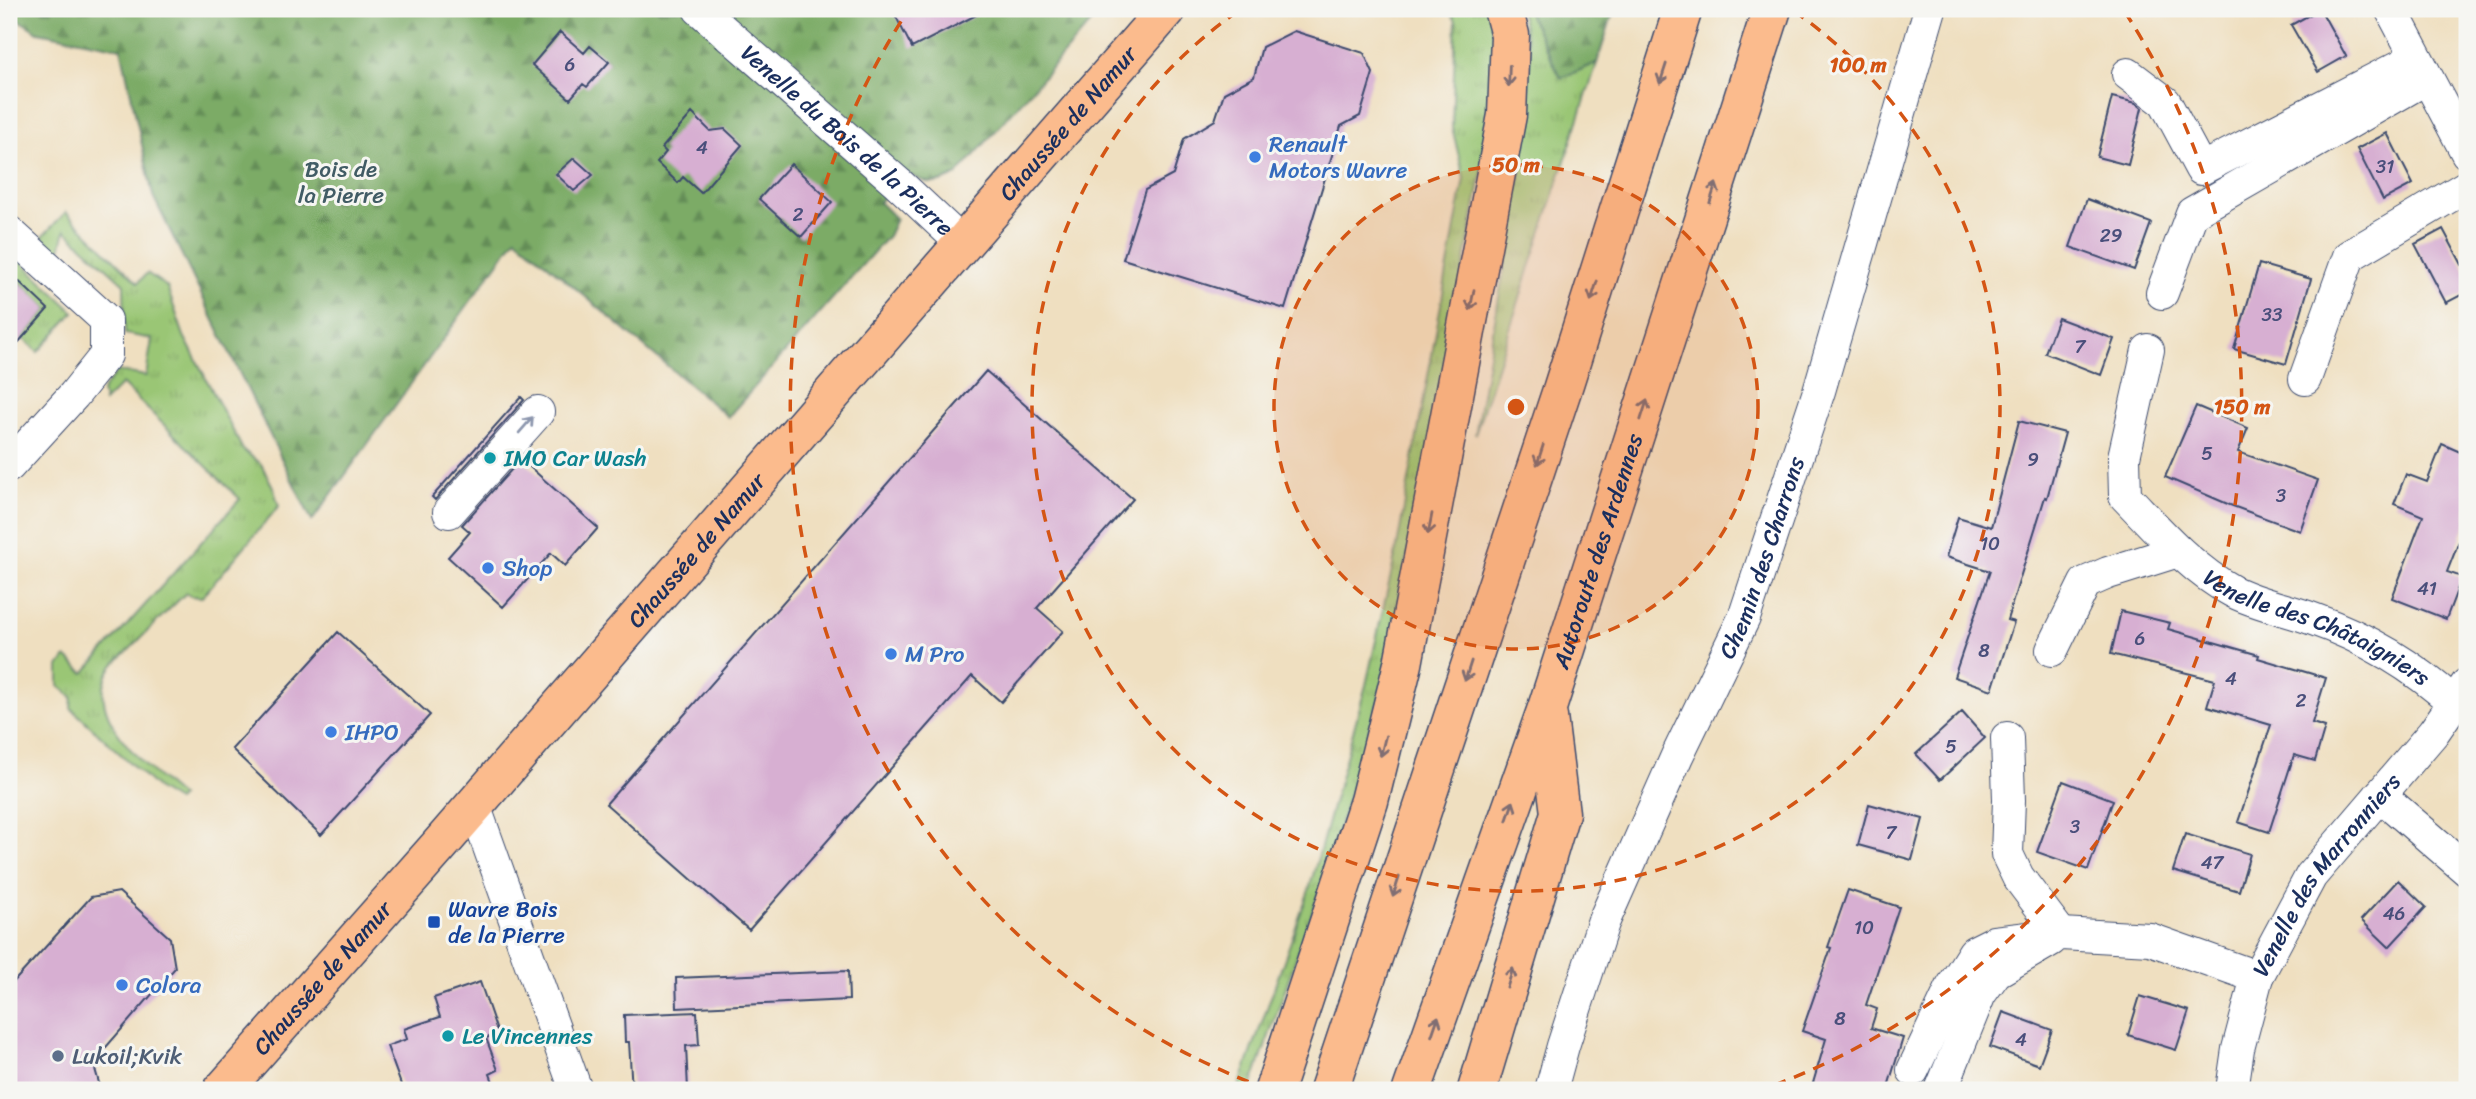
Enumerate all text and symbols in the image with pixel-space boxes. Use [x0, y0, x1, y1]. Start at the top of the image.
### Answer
street label: Venelle du Bois de la Pierre [731, 34, 964, 247]
street label: Chaussée de Namur [988, 34, 1149, 210]
text: 100 m [1829, 46, 1887, 84]
house number: 6 [565, 48, 575, 81]
one-way arrow [1655, 62, 1668, 84]
one-way arrow [1502, 64, 1515, 87]
place label: Renault Motors Wavre [1269, 124, 1407, 191]
house number: 4 [696, 131, 708, 164]
text: 50 m [1492, 146, 1541, 184]
park label: Bois de la Pierre [298, 149, 384, 216]
marker: Renault Motors Wavre [1247, 149, 1263, 165]
house number: 31 [2376, 150, 2394, 183]
one-way arrow [1707, 182, 1720, 204]
house number: 2 [793, 198, 804, 231]
house number: 29 [2100, 219, 2122, 252]
one-way arrow [1586, 279, 1599, 301]
one-way arrow [1465, 288, 1478, 311]
house number: 33 [2262, 298, 2283, 331]
house number: 7 [2075, 330, 2087, 363]
text: 150 m [2214, 388, 2271, 426]
centre of rings [1504, 395, 1528, 419]
one-way arrow [1639, 399, 1651, 421]
one-way arrow [518, 416, 534, 434]
street label: Autoroute des Ardennes [1540, 428, 1655, 675]
house number: 5 [2201, 437, 2213, 470]
place label: IMO Car Wash [503, 438, 647, 479]
house number: 9 [2027, 443, 2039, 476]
one-way arrow [1533, 444, 1545, 466]
marker: IMO Car Wash [482, 450, 498, 466]
street label: Chemin des Charrons [1707, 451, 1817, 666]
street label: Chaussée de Namur [616, 461, 777, 638]
house number: 3 [2276, 479, 2287, 512]
one-way arrow [1423, 512, 1436, 535]
house number: 10 [1980, 527, 2000, 560]
place label: Shop [502, 548, 552, 589]
street label: Venelle des Châtaigniers [2194, 558, 2440, 697]
marker: Shop [480, 560, 496, 576]
house number: 41 [2417, 572, 2437, 605]
house number: 6 [2135, 622, 2145, 655]
place label: M Pro [905, 634, 965, 675]
house number: 8 [1978, 634, 1990, 667]
marker: M Pro [883, 646, 899, 662]
one-way arrow [1461, 660, 1474, 682]
house number: 4 [2225, 662, 2237, 695]
house number: 2 [2296, 684, 2307, 717]
place label: IHPO [344, 712, 399, 753]
marker: IHPO [323, 724, 339, 740]
house number: 5 [1945, 730, 1957, 763]
one-way arrow [1376, 734, 1389, 757]
street label: Venelle des Marronniers [2240, 763, 2412, 984]
one-way arrow [1505, 801, 1518, 823]
house number: 3 [2070, 810, 2081, 843]
house number: 7 [1886, 816, 1898, 849]
house number: 47 [2201, 846, 2225, 879]
one-way arrow [1389, 875, 1401, 897]
street label: Chaussée de Namur [242, 889, 404, 1065]
place label: Wavre Bois de la Pierre [448, 889, 565, 956]
house number: 46 [2383, 897, 2405, 930]
house number: 10 [1854, 911, 1874, 944]
marker: Wavre Bois de la Pierre [426, 914, 442, 930]
place label: Colora [136, 965, 202, 1006]
one-way arrow [1505, 967, 1518, 989]
marker: Colora [114, 977, 130, 993]
house number: 8 [1834, 1002, 1846, 1035]
one-way arrow [1430, 1015, 1442, 1037]
place label: Le Vincennes [462, 1016, 593, 1057]
house number: 4 [2015, 1023, 2027, 1056]
marker: Le Vincennes [440, 1028, 456, 1044]
place label: Lukoil;Kvik [72, 1036, 183, 1077]
marker: Lukoil;Kvik [50, 1048, 66, 1064]

